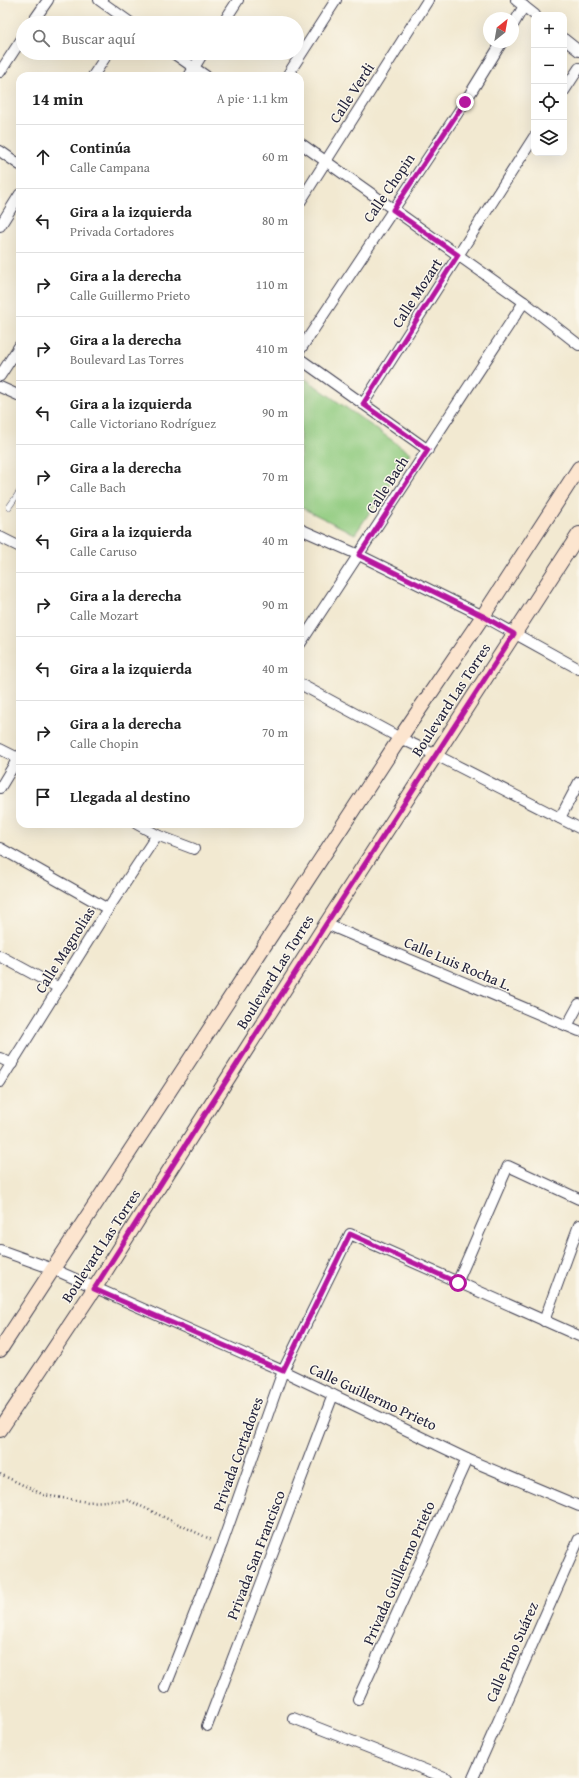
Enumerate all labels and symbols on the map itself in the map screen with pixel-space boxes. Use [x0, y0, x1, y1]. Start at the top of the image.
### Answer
north arrow [483, 12, 519, 48]
street label: Calle Verdi [324, 58, 379, 127]
route end [456, 93, 474, 111]
street label: Calle Chopin [358, 149, 420, 226]
street label: Calle Mozart [386, 253, 447, 332]
street label: Calle Bach [360, 452, 413, 517]
street label: Boulevard Las Torres [406, 639, 495, 761]
street label: Calle Magnolias [30, 902, 100, 997]
street label: Boulevard Las Torres [231, 910, 318, 1033]
street label: Calle Luis Rocha L. [401, 931, 515, 996]
street label: Boulevard Las Torres [56, 1185, 145, 1307]
route start [449, 1274, 467, 1292]
street label: Calle Guillermo Prieto [306, 1358, 441, 1435]
street label: Privada Cortadores [207, 1394, 268, 1514]
street label: Privada San Francisco [221, 1487, 290, 1623]
street label: Privada Guillermo Prieto [357, 1497, 440, 1648]
street label: Calle Pino Suárez [480, 1598, 543, 1705]

